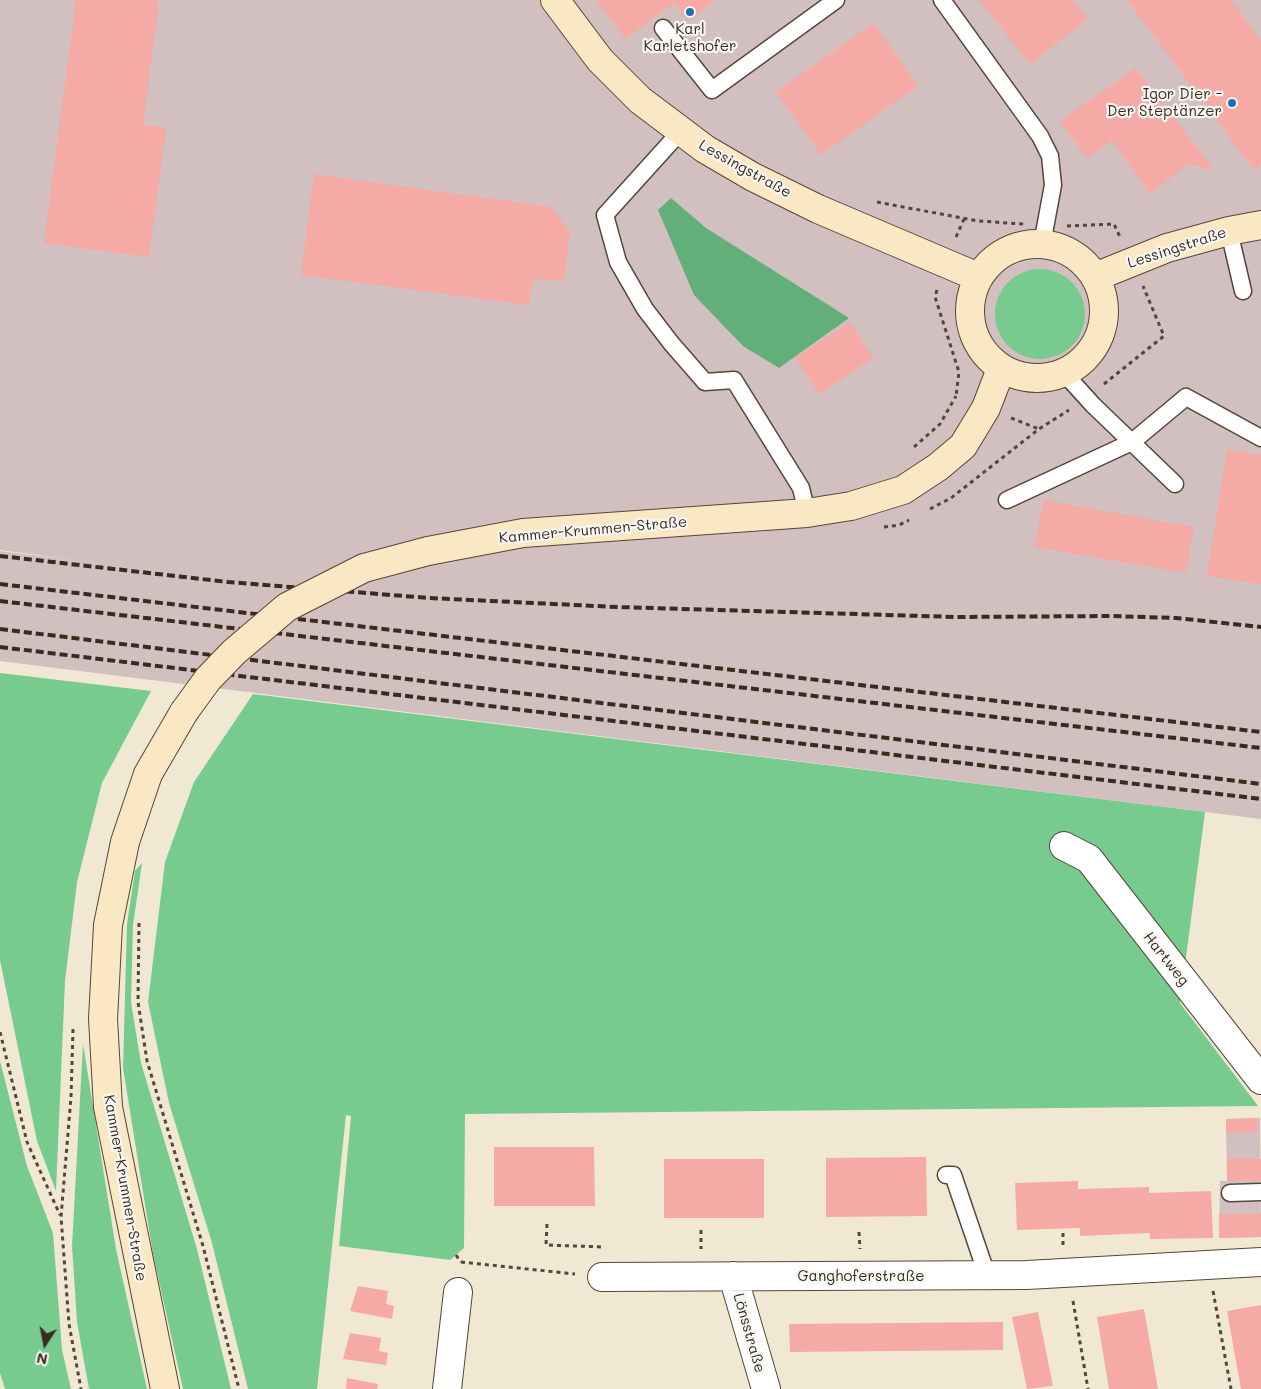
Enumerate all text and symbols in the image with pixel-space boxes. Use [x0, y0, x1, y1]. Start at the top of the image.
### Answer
marker: Karl Karletshofer [684, 6, 696, 18]
place label: Karl Karletshofer [644, 20, 736, 55]
place label: Igor Dier - Der Steptänzer [1107, 85, 1222, 120]
marker: Igor Dier - Der Steptänzer [1226, 97, 1238, 109]
street label: Lessingstraße [696, 136, 794, 202]
street label: Lessingstraße [1125, 224, 1229, 272]
street label: Kammer-Krummen-Straße [498, 513, 688, 547]
street label: Hartweg [1139, 928, 1193, 990]
street label: Kammer-Krummen-Straße [100, 1093, 150, 1283]
street label: Ganghoferstraße [797, 1267, 925, 1285]
street label: Lönsstraße [729, 1291, 769, 1375]
north arrow [20, 1319, 70, 1369]
text: N [35, 1349, 49, 1370]

